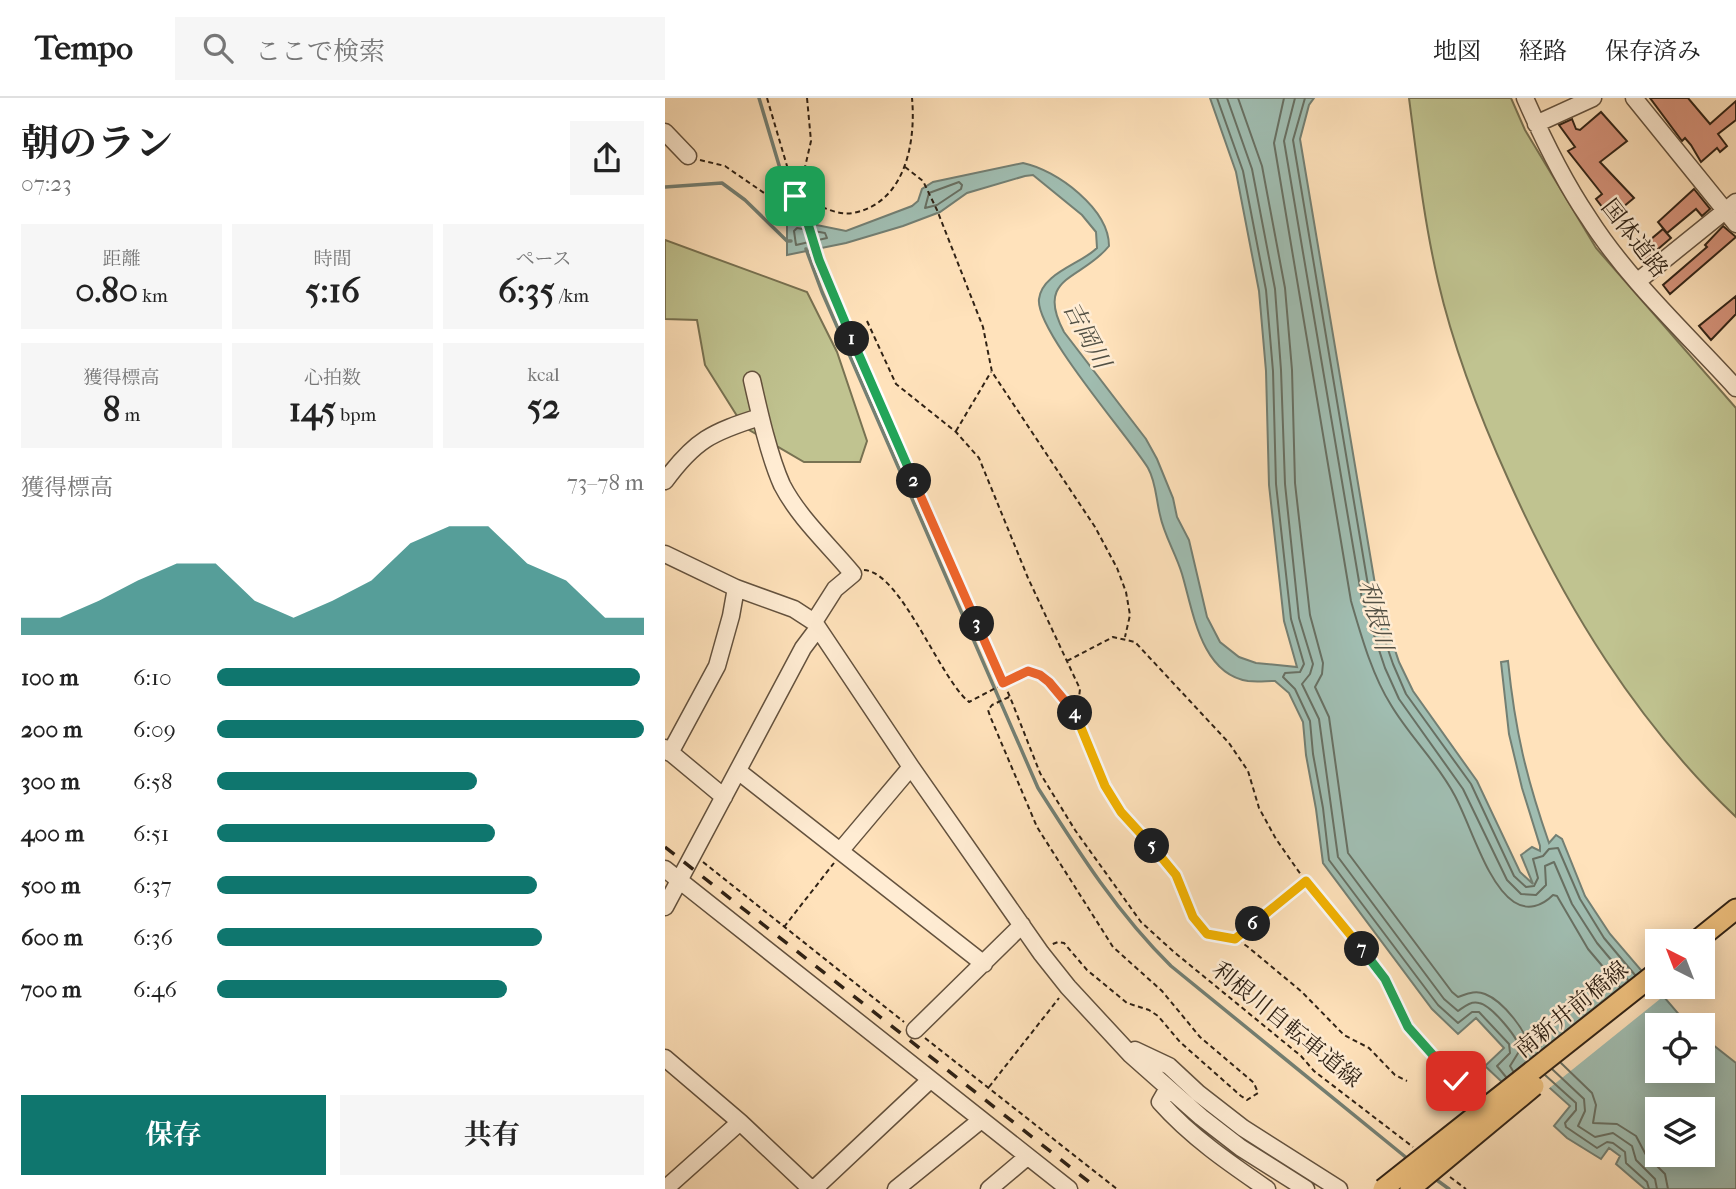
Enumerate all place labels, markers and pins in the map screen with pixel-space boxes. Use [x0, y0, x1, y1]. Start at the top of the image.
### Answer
pin [765, 166, 825, 226]
pin: 1 [835, 322, 869, 356]
pin: 2 [897, 464, 931, 498]
pin: 3 [959, 606, 995, 642]
pin: 4 [1057, 696, 1093, 730]
pin: 5 [1135, 828, 1169, 864]
pin: 6 [1235, 906, 1271, 942]
pin: 7 [1345, 932, 1379, 966]
pin [1426, 1051, 1486, 1111]

